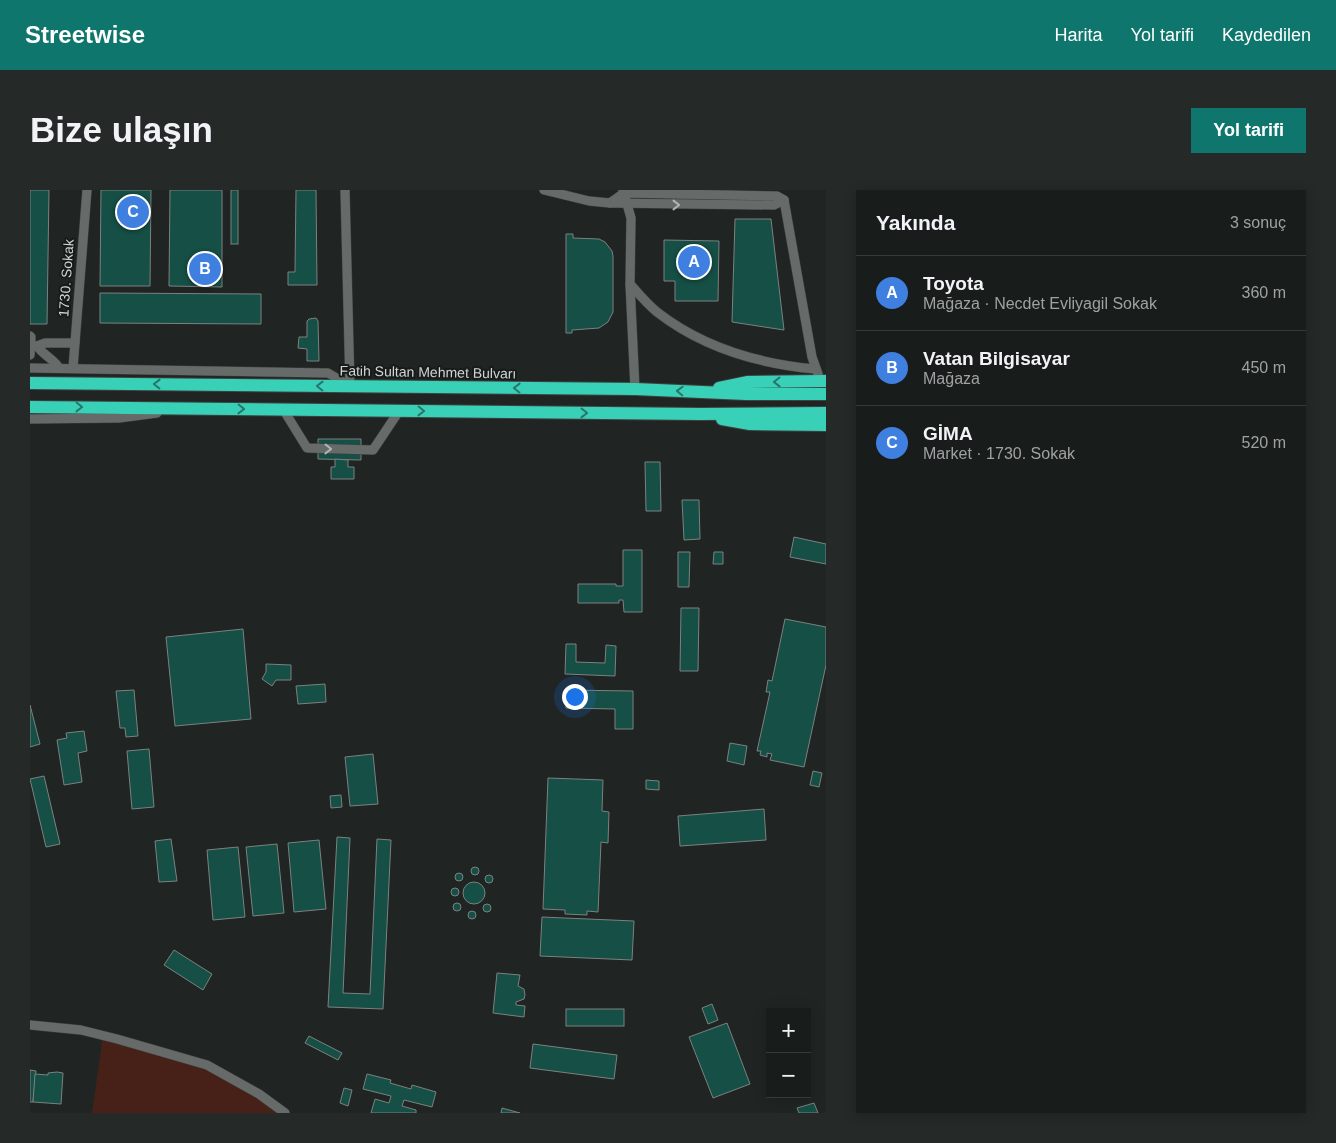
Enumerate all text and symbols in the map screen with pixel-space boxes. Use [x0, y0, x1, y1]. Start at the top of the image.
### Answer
text: Streetwise [25, 21, 145, 48]
text: Harita [1055, 25, 1103, 45]
text: Yol tarifi [1131, 25, 1194, 45]
text: Kaydedilen [1222, 25, 1311, 45]
button: Yol tarifi [1191, 108, 1306, 153]
text: Bize ulaşın [30, 110, 213, 149]
pin: C [117, 193, 149, 231]
one-way arrow [672, 200, 680, 210]
text: Yakında [876, 211, 955, 234]
text: 3 sonuç [1230, 214, 1286, 231]
street label: 1730. Sokak [55, 238, 77, 317]
pin: A [678, 243, 710, 281]
pin: B [189, 250, 221, 288]
text: Toyota [923, 273, 984, 294]
text: A [886, 284, 898, 301]
text: 360 m [1242, 284, 1286, 301]
text: Mağaza · Necdet Evliyagil Sokak [923, 295, 1157, 312]
text: Vatan Bilgisayar [923, 348, 1070, 369]
text: B [886, 359, 898, 376]
text: 450 m [1242, 359, 1286, 376]
street label: Fatih Sultan Mehmet Bulvarı [340, 362, 516, 382]
text: Mağaza [923, 370, 980, 387]
one-way arrow [773, 377, 781, 387]
one-way arrow [153, 379, 161, 389]
one-way arrow [316, 381, 324, 391]
one-way arrow [513, 383, 521, 393]
one-way arrow [676, 386, 684, 396]
one-way arrow [75, 402, 83, 412]
one-way arrow [238, 404, 245, 414]
one-way arrow [418, 406, 425, 416]
one-way arrow [580, 408, 588, 418]
text: GİMA [923, 423, 973, 444]
text: C [886, 434, 898, 451]
text: 520 m [1242, 434, 1286, 451]
one-way arrow [324, 444, 332, 454]
text: Market · 1730. Sokak [923, 445, 1075, 462]
your location [562, 684, 588, 710]
map controls [766, 1008, 811, 1098]
button: + [766, 1008, 811, 1053]
button: − [766, 1053, 811, 1098]

